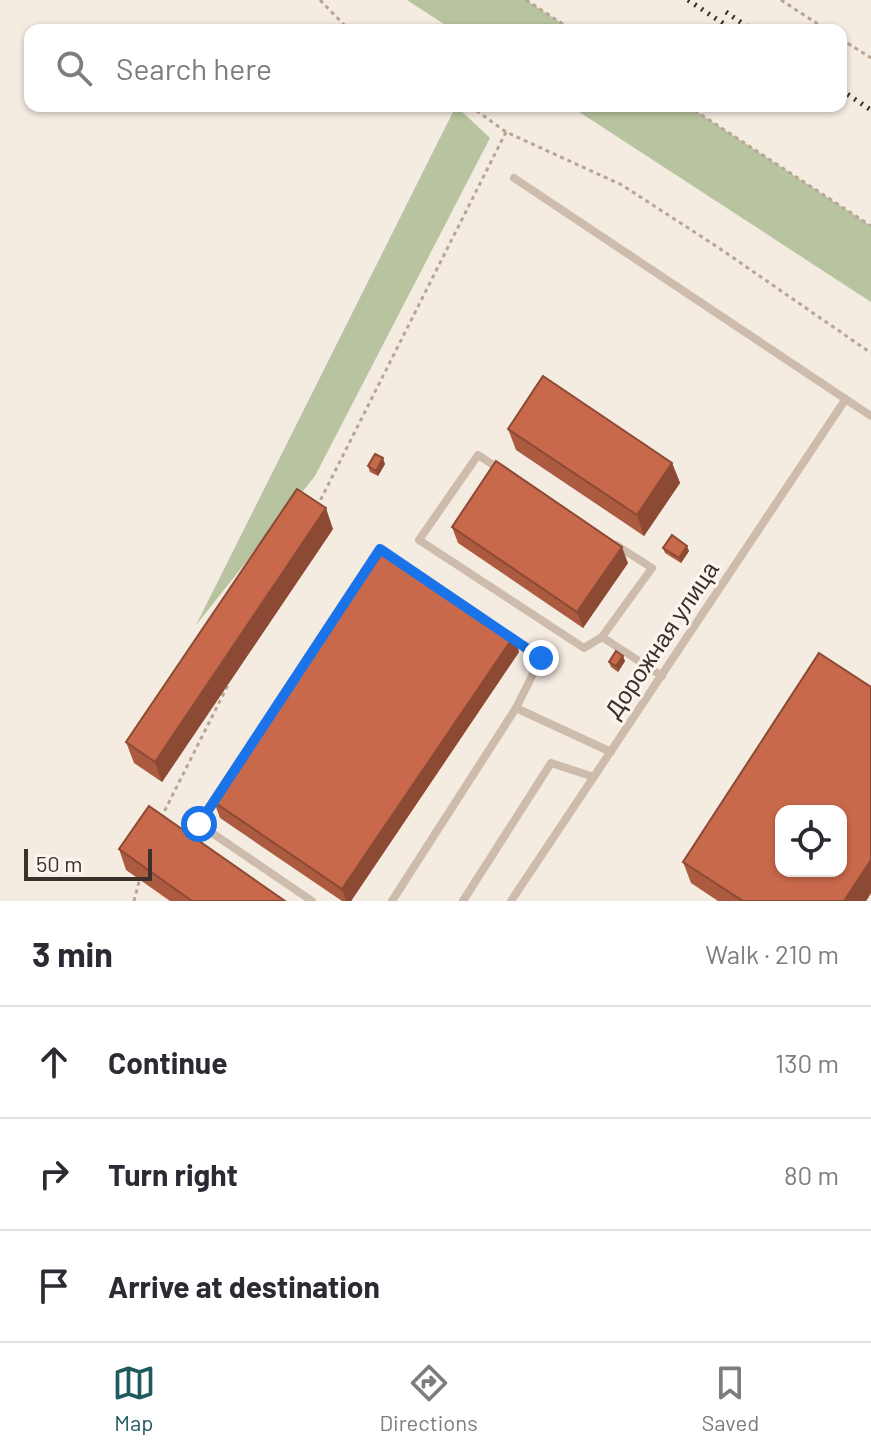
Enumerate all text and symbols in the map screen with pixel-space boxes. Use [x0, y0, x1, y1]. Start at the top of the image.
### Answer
search box [24, 24, 847, 112]
icon: search [52, 46, 96, 90]
text: Search here [116, 50, 272, 86]
street label: Дорожная улица [598, 555, 724, 723]
route end [523, 640, 559, 676]
map controls [775, 805, 847, 877]
button: locate [775, 805, 847, 877]
route start [181, 806, 217, 842]
scale bar [24, 845, 152, 881]
text: 50 m [36, 850, 82, 876]
text: 3 min [32, 933, 113, 974]
text: Walk · 210 m [705, 938, 839, 969]
icon: ahead [32, 1040, 76, 1084]
text: Continue [108, 1044, 228, 1080]
text: 130 m [775, 1047, 839, 1078]
icon: right [32, 1152, 76, 1196]
text: Turn right [108, 1156, 238, 1192]
text: 80 m [784, 1159, 839, 1190]
icon: arrive [32, 1264, 76, 1308]
text: Arrive at destination [108, 1268, 380, 1304]
tab: Map [112, 1361, 156, 1435]
tab: Directions [379, 1361, 478, 1435]
tab: Saved [701, 1361, 759, 1435]

